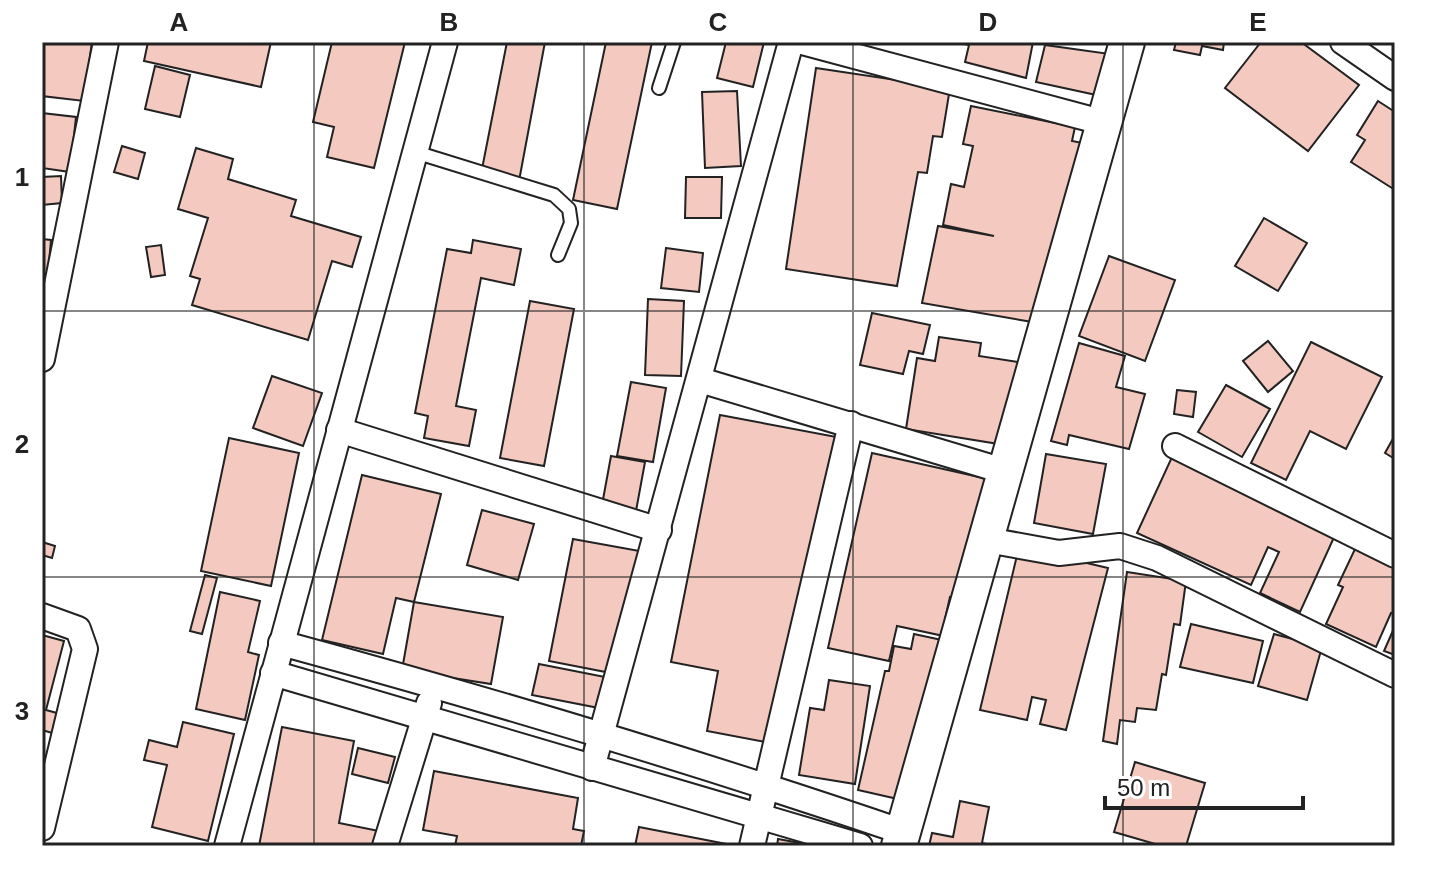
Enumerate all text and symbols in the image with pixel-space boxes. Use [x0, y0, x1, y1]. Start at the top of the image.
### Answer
text: A [170, 7, 189, 37]
text: B [440, 7, 458, 37]
text: C [709, 7, 728, 37]
text: D [979, 7, 997, 37]
text: E [1249, 7, 1267, 37]
text: 1 [15, 162, 29, 192]
text: 2 [15, 429, 29, 459]
text: 3 [15, 696, 29, 726]
scale bar [1105, 760, 1303, 810]
text: 50 m [1117, 774, 1170, 801]

